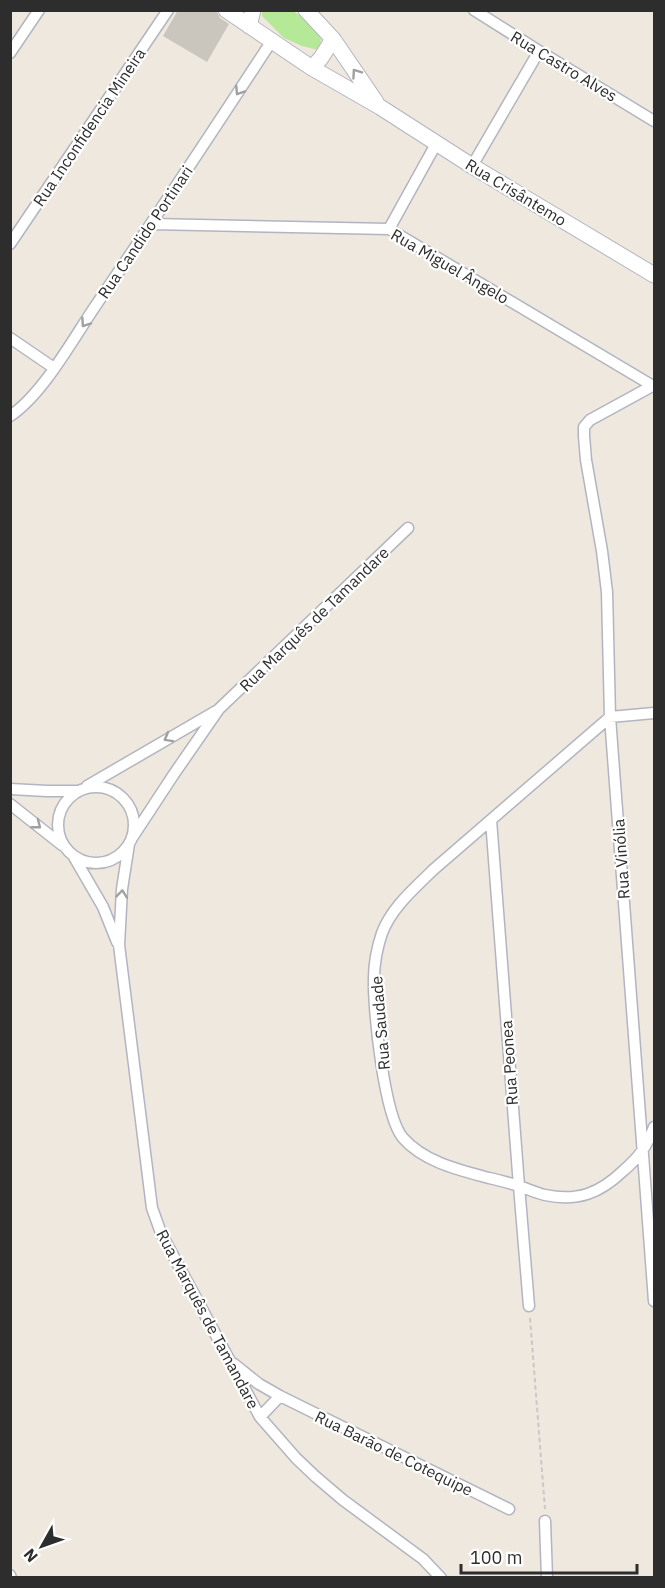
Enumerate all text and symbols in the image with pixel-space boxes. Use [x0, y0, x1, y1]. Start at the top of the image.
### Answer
street label: Rua Castro Alves [507, 26, 621, 106]
street label: Rua Inconfidencia Mineira [28, 44, 150, 210]
one-way arrow [352, 69, 363, 80]
one-way arrow [236, 84, 247, 95]
street label: Rua Crisântemo [462, 154, 570, 230]
street label: Rua Candido Portinari [93, 162, 197, 302]
street label: Rua Miguel Ângelo [387, 224, 513, 308]
one-way arrow [81, 316, 92, 327]
street label: Rua Marquês de Tamandare [235, 542, 393, 696]
one-way arrow [164, 731, 175, 742]
one-way arrow [30, 818, 41, 829]
street label: Rua Vinólia [608, 818, 634, 900]
one-way arrow [115, 890, 128, 899]
street label: Rua Saudade [366, 975, 394, 1071]
street label: Rua Peonea [496, 1019, 522, 1106]
street label: Rua Marquês de Tamandare [152, 1226, 264, 1412]
street label: Rua Barão de Cotequipe [312, 1406, 476, 1500]
north arrow [12, 1516, 72, 1576]
scale bar [461, 1537, 636, 1575]
text: N [19, 1545, 42, 1567]
text: 100 m [470, 1546, 522, 1569]

